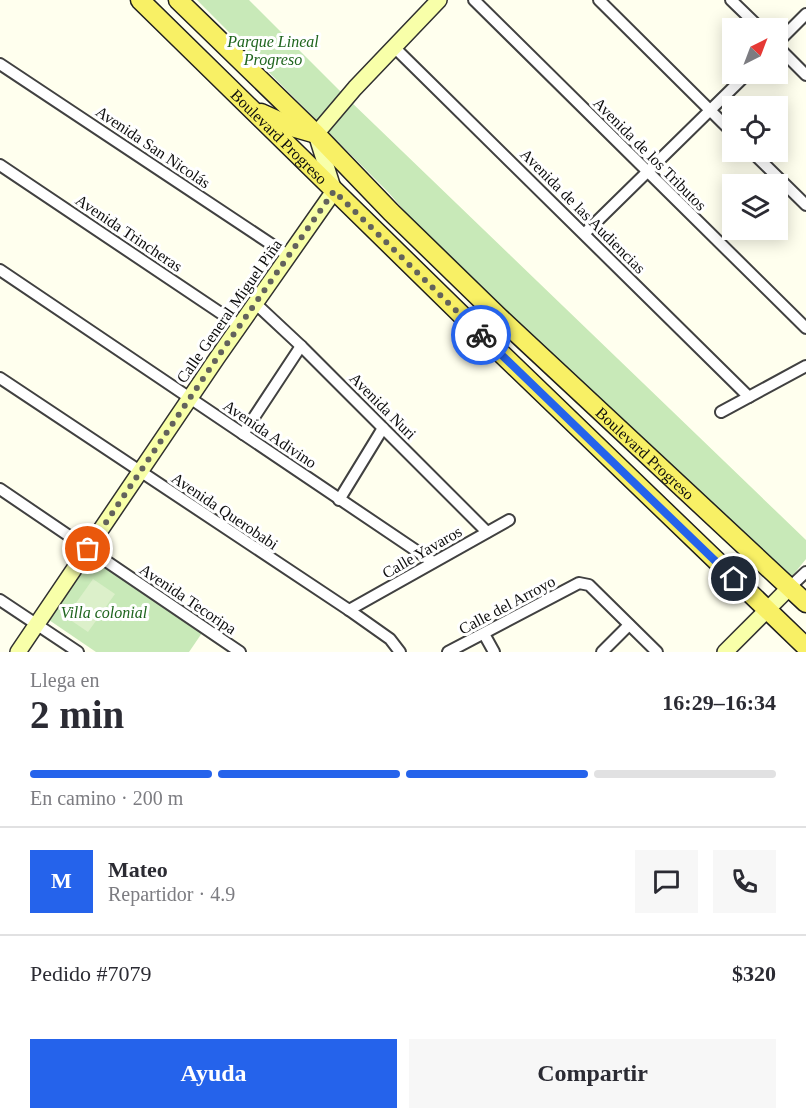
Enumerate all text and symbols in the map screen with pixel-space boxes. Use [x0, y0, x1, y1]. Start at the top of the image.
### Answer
north arrow [722, 18, 788, 84]
map controls [722, 18, 788, 240]
park label: Parque Lineal Progreso [226, 33, 319, 69]
street label: Boulevard Progreso [228, 86, 331, 187]
street label: Avenida de los Tributos [590, 94, 710, 214]
button: locate [722, 96, 788, 162]
street label: Avenida San Nicolás [93, 103, 213, 191]
street label: Avenida de las Audiencias [517, 145, 649, 277]
button: layers [722, 174, 788, 240]
street label: Avenida Trincheras [73, 191, 185, 275]
street label: Calle General Miguel Piña [173, 236, 286, 387]
courier [451, 305, 511, 365]
icon: bike [465, 319, 498, 352]
street label: Avenida Nuri [346, 369, 420, 443]
street label: Avenida Adivino [220, 397, 320, 471]
street label: Boulevard Progreso [593, 403, 698, 503]
street label: Avenida Querobabi [169, 469, 282, 553]
street label: Calle Yavaros [379, 522, 465, 582]
pin [62, 523, 113, 574]
icon: bag [71, 532, 104, 565]
pin [708, 553, 759, 604]
street label: Avenida Tecoripa [136, 561, 239, 638]
icon: home [717, 562, 750, 595]
street label: Calle del Arroyo [456, 572, 559, 638]
park label: Villa colonial [61, 604, 148, 621]
text: Llega en [30, 669, 99, 691]
text: 16:29–16:34 [662, 690, 776, 715]
text: 2 min [30, 693, 124, 736]
text: En camino · 200 m [30, 787, 183, 809]
button: chat [635, 850, 698, 913]
button: phone [713, 850, 776, 913]
text: Mateo [108, 857, 168, 882]
text: M [51, 868, 72, 893]
text: Repartidor · 4.9 [108, 883, 235, 905]
text: Pedido #7079 [30, 961, 152, 986]
text: $320 [732, 961, 776, 986]
button: Ayuda [30, 1039, 397, 1108]
button: Compartir [409, 1039, 776, 1108]

